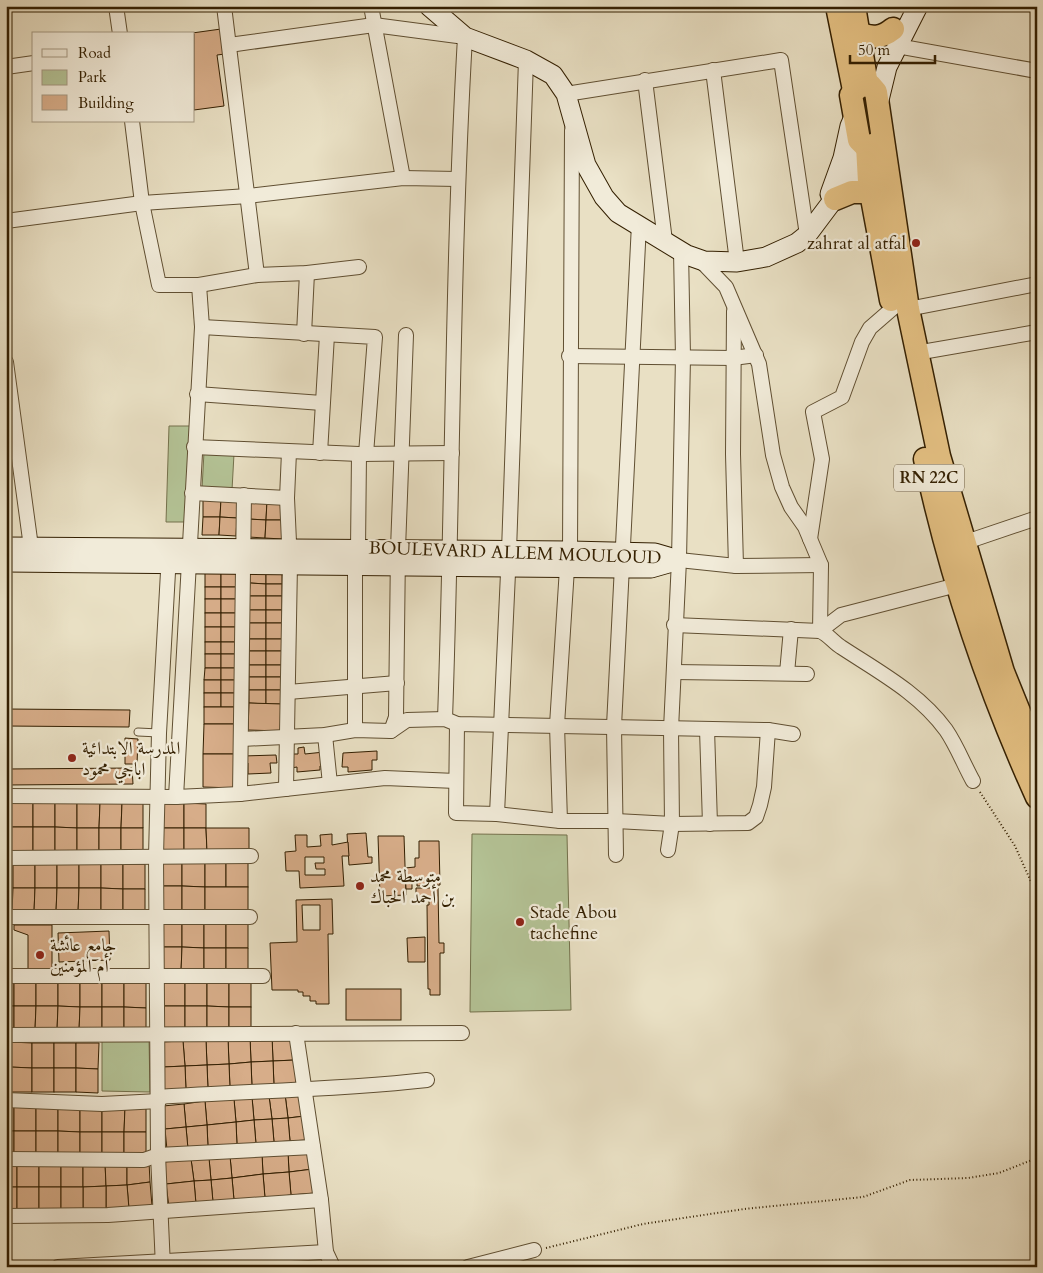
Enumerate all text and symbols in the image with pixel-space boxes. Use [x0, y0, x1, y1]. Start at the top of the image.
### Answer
legend [32, 32, 195, 122]
scale bar [850, 32, 936, 64]
text: 50 m [858, 40, 890, 60]
text: Road [78, 43, 111, 63]
text: Park [78, 67, 107, 87]
text: Building [78, 93, 134, 113]
place label: zahrat al atfal [807, 231, 906, 256]
marker: zahrat al atfal [910, 237, 922, 249]
road number: RN 22C [894, 464, 964, 492]
street label: BOULEVARD ALLEM MOULOUD [368, 535, 662, 571]
place label: المدرسة الابتدائية اباجي محمود [82, 736, 181, 784]
marker: المدرسة الابتدائية اباجي محمود [66, 752, 78, 764]
place label: متوسطة محمد بن أحمد الحباك [370, 864, 455, 910]
marker: متوسطة محمد بن أحمد الحباك [354, 880, 366, 892]
place label: Stade Abou tachefine [530, 900, 617, 946]
marker: Stade Abou tachefine [514, 916, 526, 928]
place label: جامع عائشة أم المؤمنين [50, 933, 117, 982]
marker: جامع عائشة أم المؤمنين [34, 949, 46, 961]

